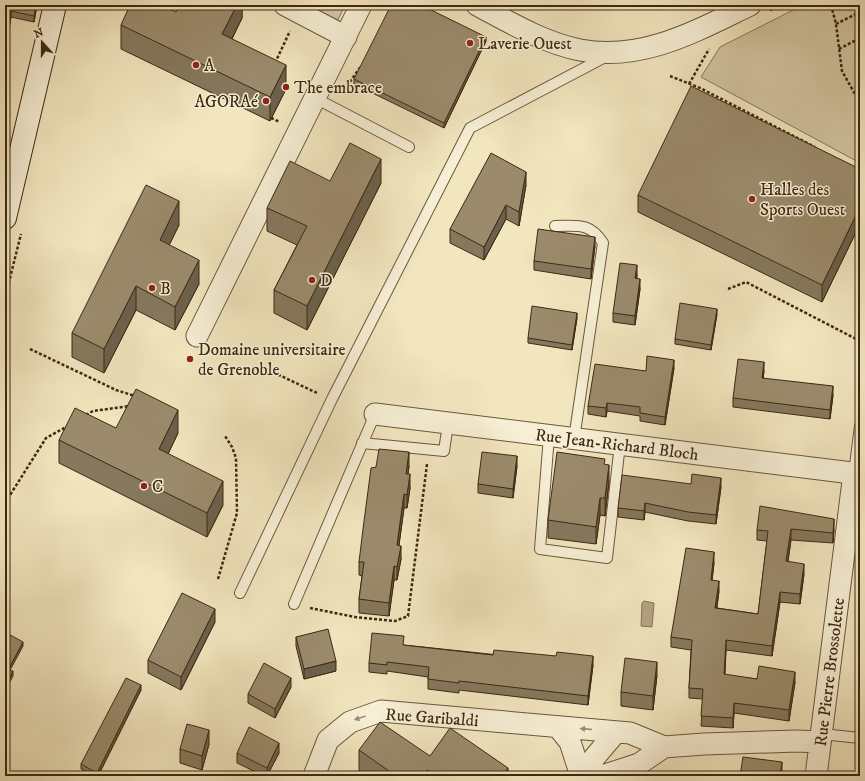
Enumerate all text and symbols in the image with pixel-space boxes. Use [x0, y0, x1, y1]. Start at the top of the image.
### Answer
north arrow [22, 22, 62, 62]
text: N [32, 25, 45, 42]
place label: Laverie Ouest [478, 33, 572, 55]
marker: Laverie Ouest [465, 38, 475, 48]
place label: A [204, 55, 215, 77]
marker: A [191, 60, 201, 70]
place label: The embrace [294, 77, 382, 99]
marker: The embrace [281, 82, 291, 92]
place label: AGORAé [194, 91, 258, 113]
marker: AGORAé [261, 96, 271, 106]
place label: Halles des Sports Ouest [760, 179, 846, 221]
marker: Halles des Sports Ouest [747, 194, 757, 204]
place label: D [320, 270, 333, 292]
marker: D [307, 275, 317, 285]
place label: B [160, 278, 171, 300]
marker: B [147, 283, 157, 293]
place label: Domaine universitaire de Grenoble [198, 339, 346, 381]
marker: Domaine universitaire de Grenoble [185, 354, 195, 364]
street label: Rue Jean-Richard Bloch [534, 424, 700, 466]
place label: C [152, 476, 163, 498]
marker: C [139, 481, 149, 491]
street label: Rue Pierre Brossolette [810, 597, 850, 748]
street label: Rue Garibaldi [385, 704, 479, 732]
one-way arrow [354, 715, 366, 721]
one-way arrow [580, 726, 593, 733]

